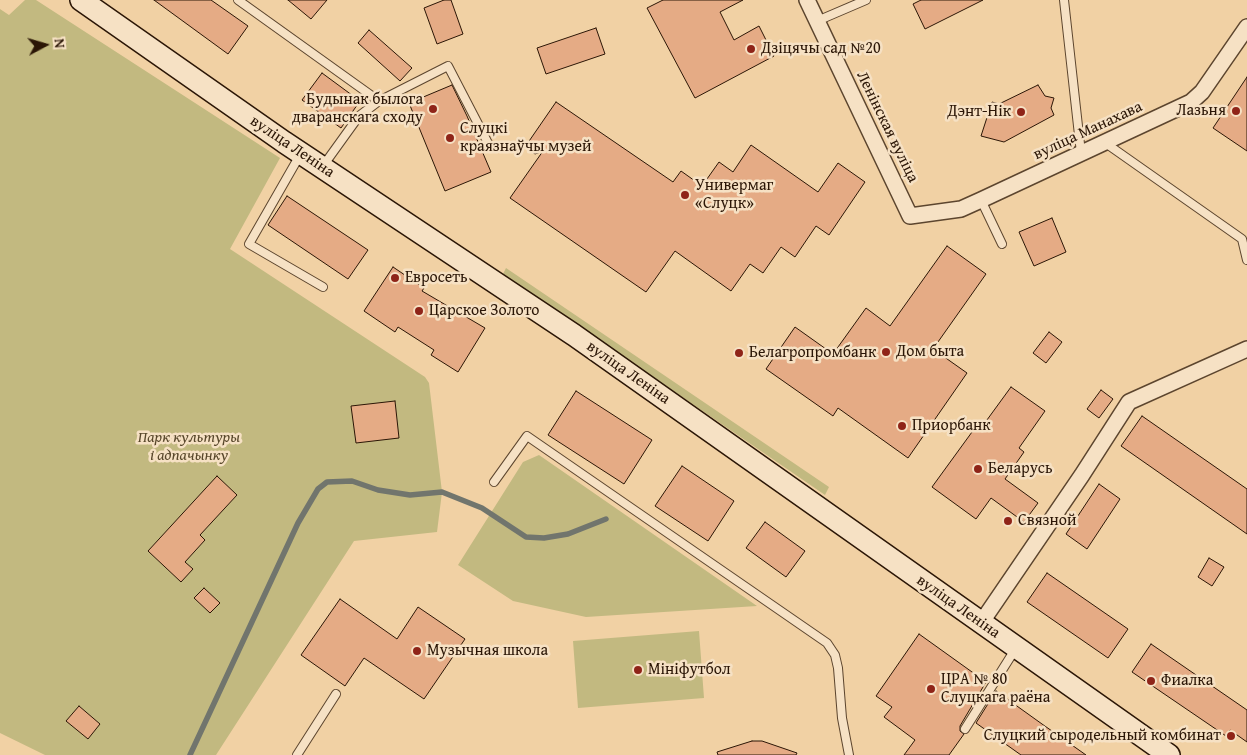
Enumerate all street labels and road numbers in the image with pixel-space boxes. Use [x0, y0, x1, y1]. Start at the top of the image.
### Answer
street label: Ленінская вуліца [852, 68, 922, 186]
street label: вуліца Манахава [1031, 97, 1145, 165]
street label: вуліца Леніна [246, 112, 338, 182]
street label: вуліца Леніна [582, 337, 674, 409]
street label: вуліца Леніна [912, 571, 1004, 643]

